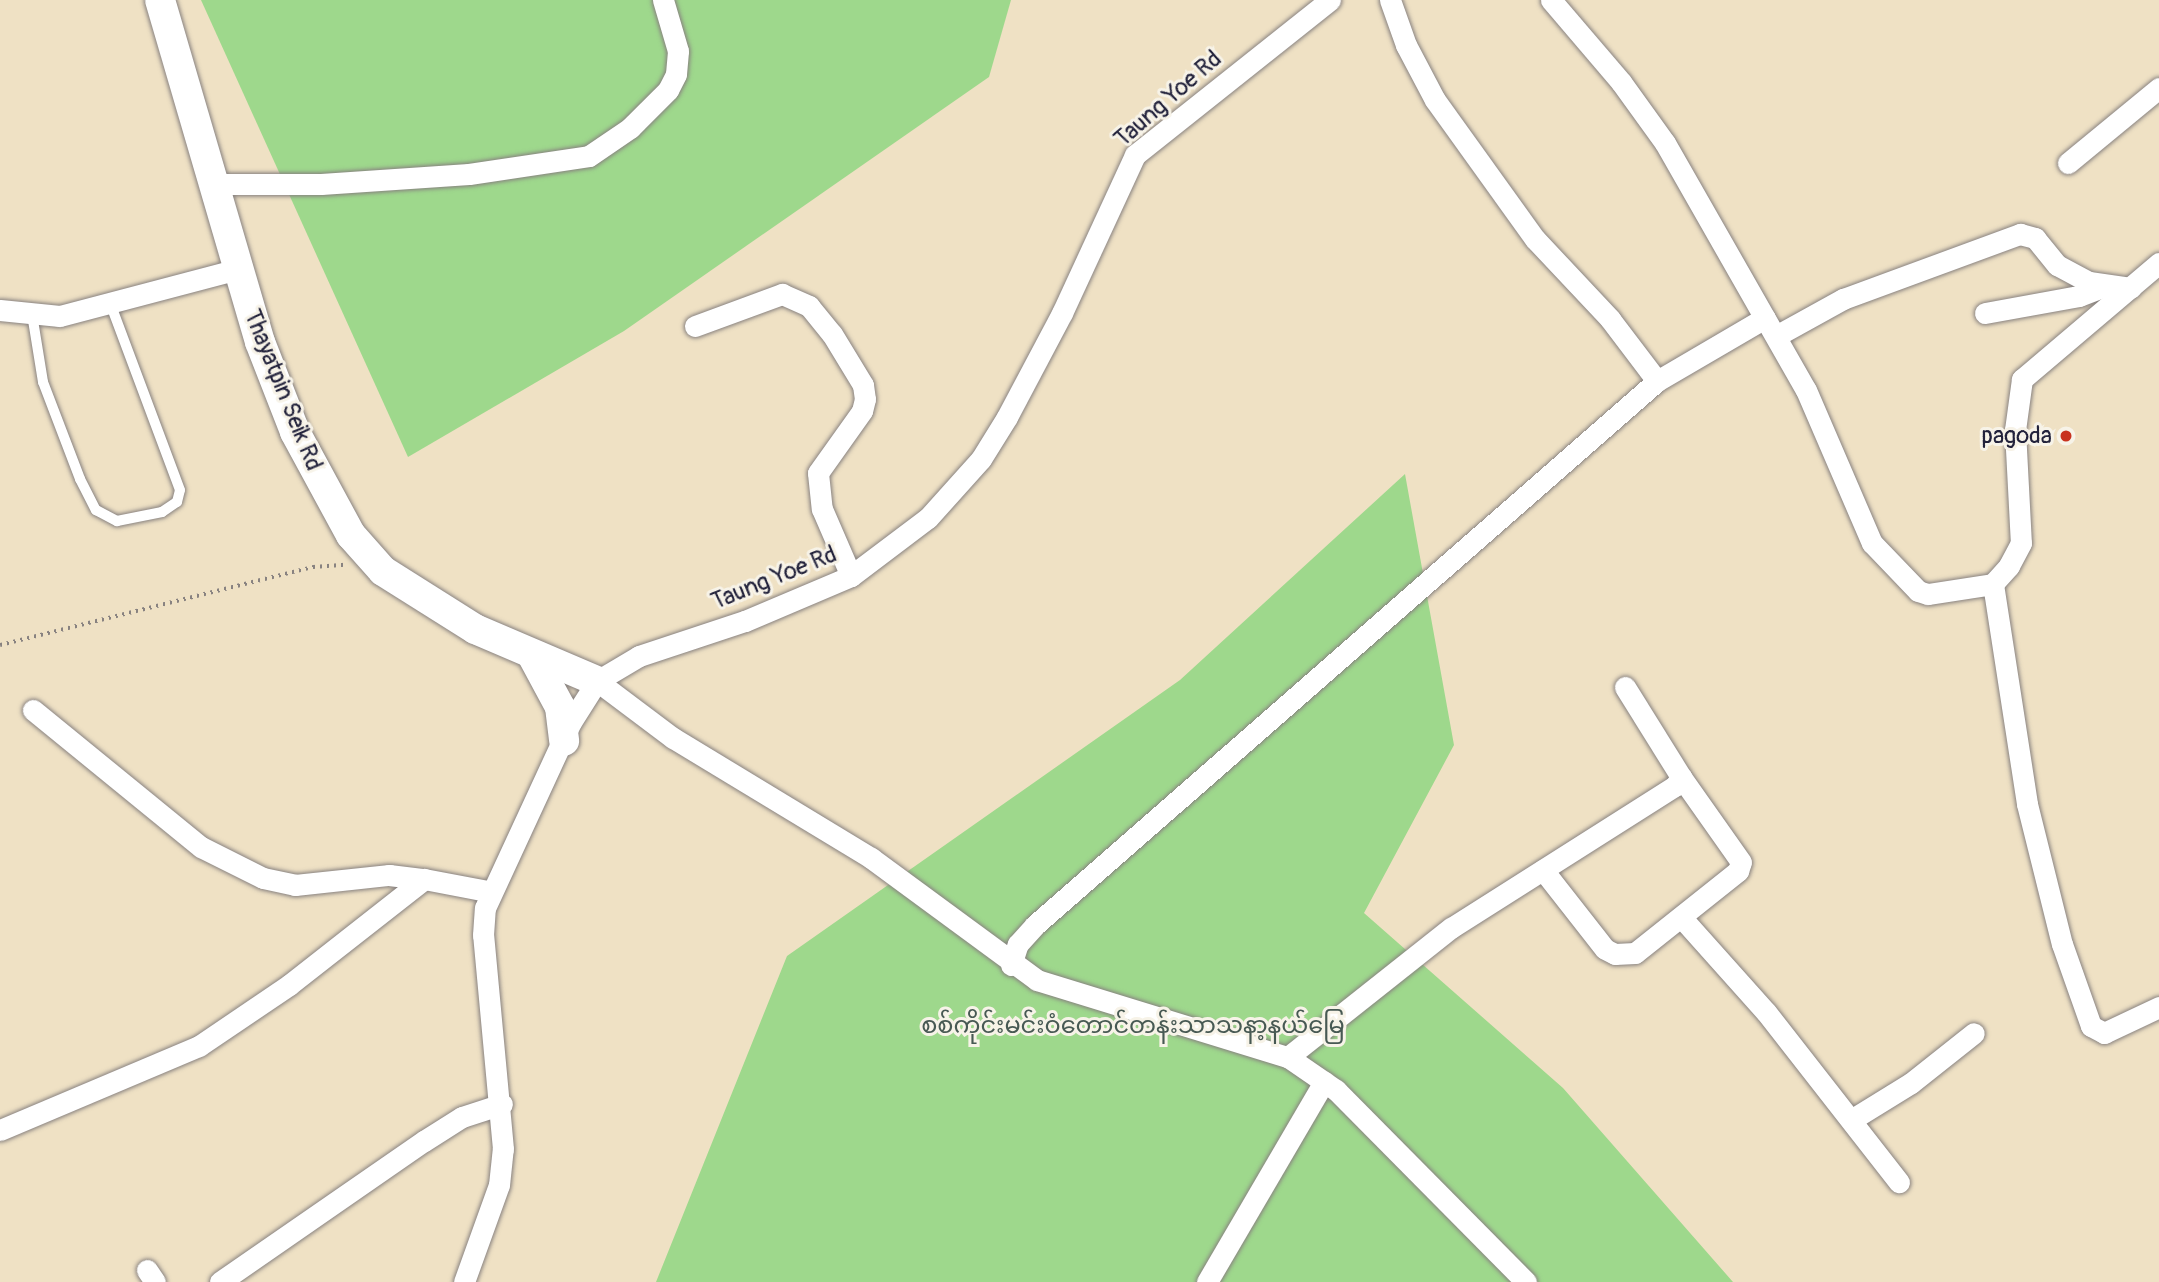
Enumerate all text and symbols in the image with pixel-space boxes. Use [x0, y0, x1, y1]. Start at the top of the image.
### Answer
street label: Taung Yoe Rd [1108, 45, 1228, 153]
street label: Thayatpin Seik Rd [238, 305, 328, 475]
place label: pagoda [1982, 422, 2052, 450]
marker: pagoda [2058, 428, 2074, 444]
street label: Taung Yoe Rd [707, 540, 841, 616]
park label: စစ်ကိုင်းမင်းဝံတောင်တန်းသာသနာ့နယ်မြေ [921, 1012, 1345, 1040]

